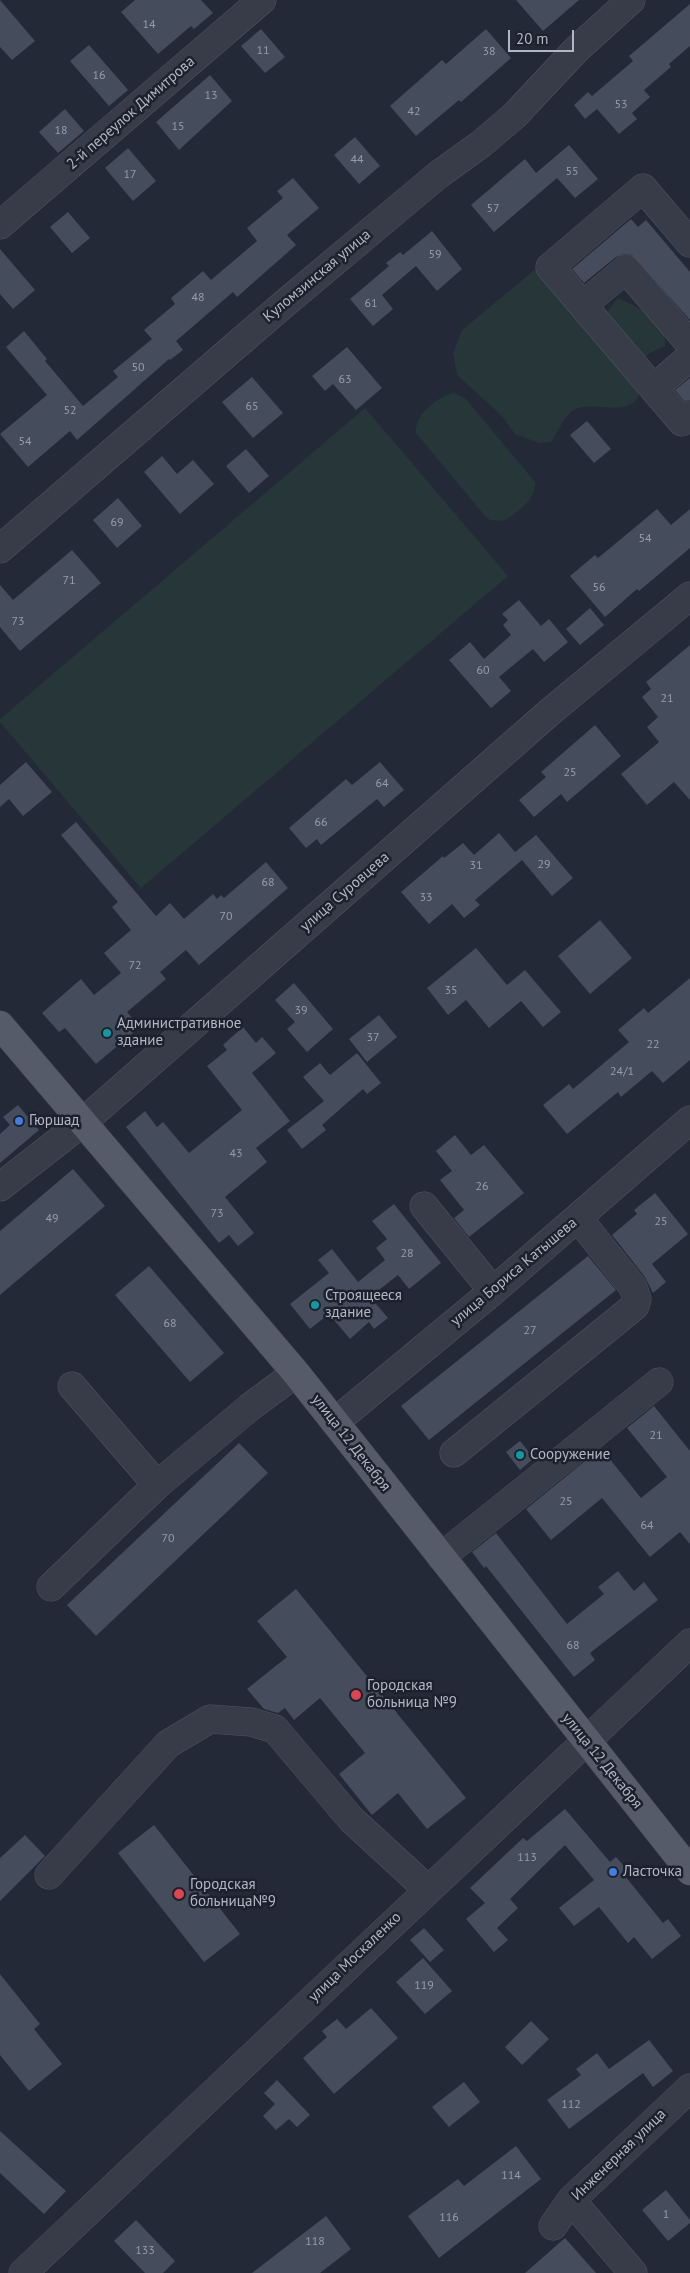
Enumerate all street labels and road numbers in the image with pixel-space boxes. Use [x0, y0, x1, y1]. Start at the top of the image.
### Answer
street label: 2-й переулок Димитрова [63, 53, 199, 173]
street label: Куломзинская улица [260, 226, 374, 326]
street label: улица Суровцева [297, 848, 393, 936]
street label: улица Бориса Катышева [447, 1214, 581, 1330]
street label: улица 12 Декабря [308, 1391, 394, 1495]
street label: улица 12 Декабря [558, 1710, 646, 1812]
street label: улица Москаленко [305, 1908, 405, 2006]
street label: Инженерная улица [568, 2105, 670, 2205]

